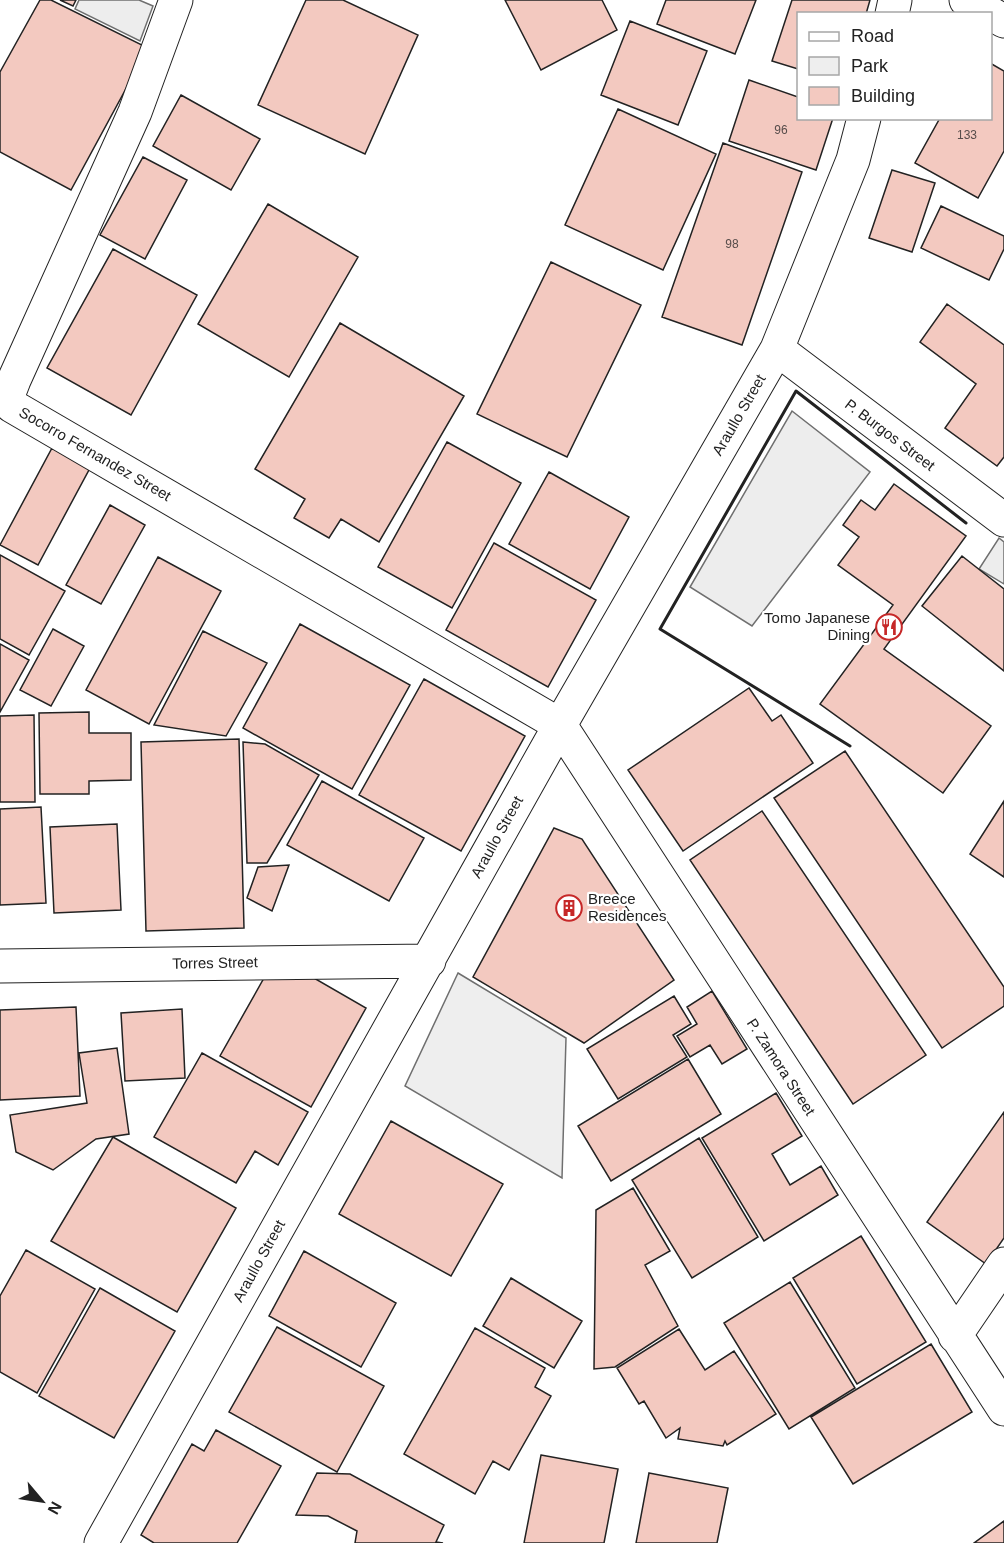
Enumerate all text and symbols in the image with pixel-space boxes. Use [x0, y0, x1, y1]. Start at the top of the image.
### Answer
legend [797, 12, 992, 120]
text: Road [851, 26, 894, 46]
text: Park [851, 56, 889, 76]
text: Building [851, 86, 915, 106]
house number: 96 [774, 123, 788, 137]
house number: 133 [957, 128, 977, 142]
house number: 98 [725, 237, 739, 251]
street label: Araullo Street [708, 370, 769, 458]
street label: P. Burgos Street [842, 395, 939, 474]
street label: Socorro Fernandez Street [16, 403, 175, 504]
place label: Tomo Japanese Dining [764, 609, 870, 643]
restaurant icon: Tomo Japanese Dining [874, 612, 904, 642]
street label: Araullo Street [467, 792, 526, 881]
place label: Breece Residences [588, 890, 666, 924]
building icon: Breece Residences [554, 893, 584, 923]
street label: Torres Street [172, 953, 259, 972]
street label: P. Zamora Street [744, 1015, 820, 1119]
street label: Araullo Street [229, 1216, 288, 1305]
north arrow [12, 1471, 72, 1531]
text: N [44, 1499, 65, 1517]

